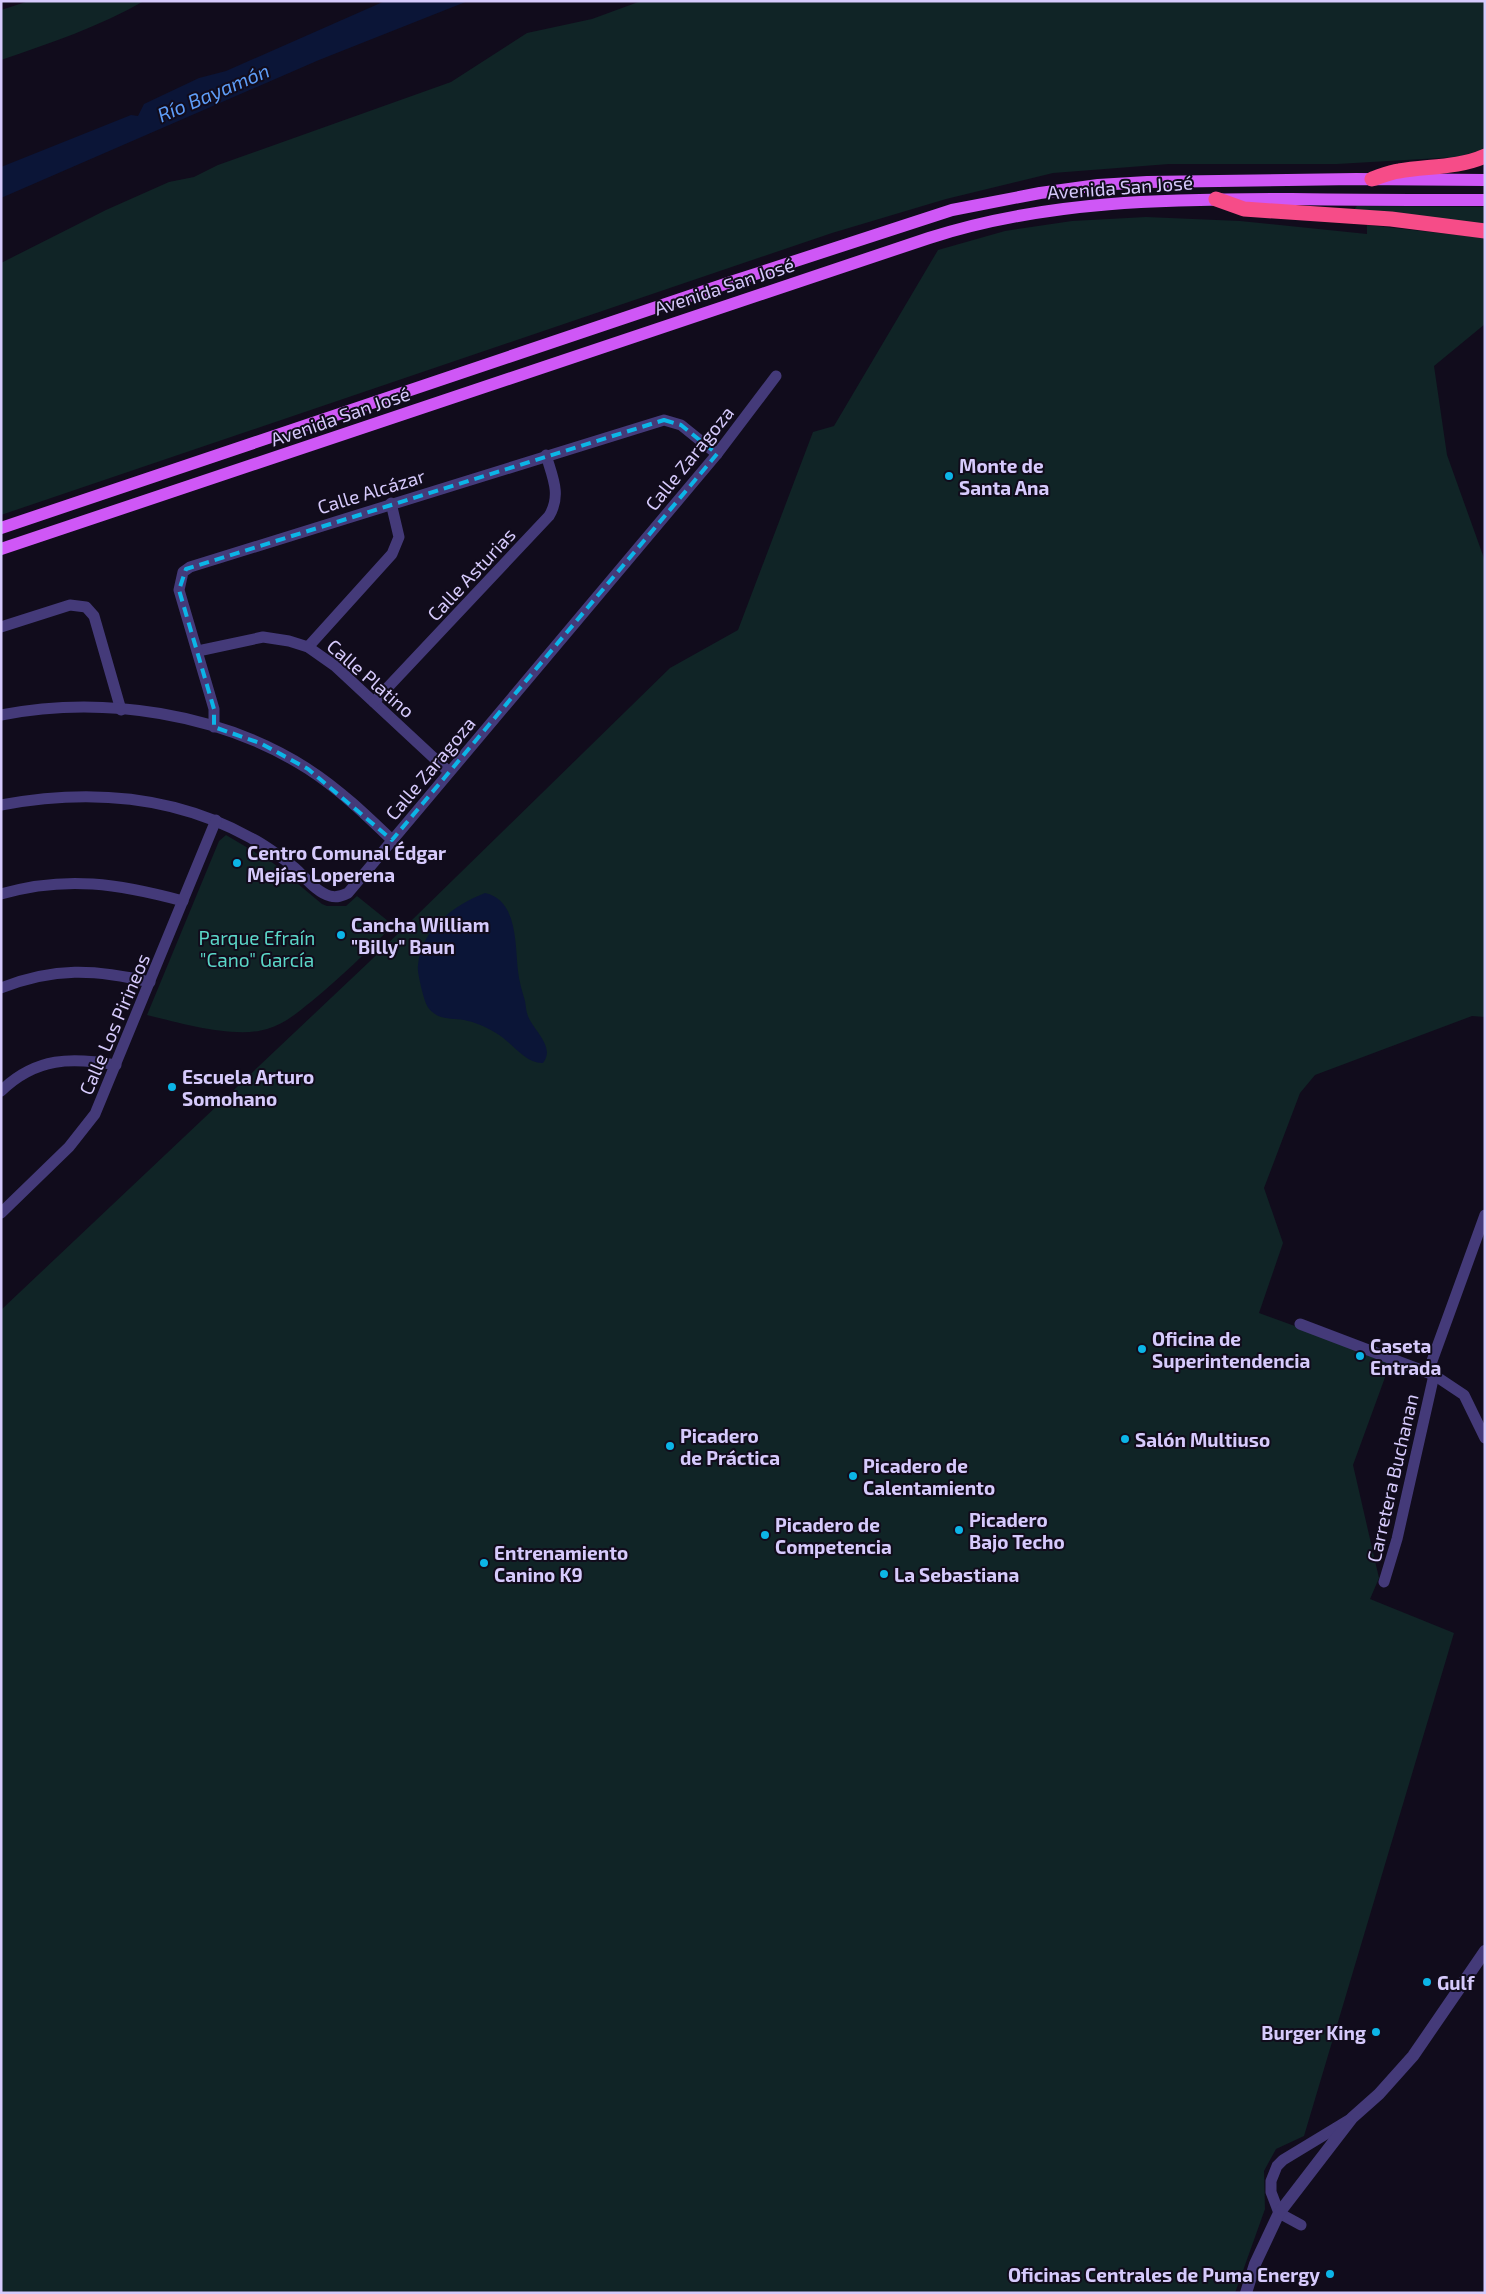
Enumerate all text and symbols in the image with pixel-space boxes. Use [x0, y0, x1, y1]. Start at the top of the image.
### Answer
water label: Río Bayamón [153, 58, 273, 127]
street label: Avenida San José [1046, 170, 1194, 204]
street label: Avenida San José [651, 253, 797, 319]
street label: Avenida San José [267, 381, 413, 451]
street label: Calle Zaragoza [640, 401, 738, 515]
place label: Monte de Santa Ana [959, 454, 1049, 499]
street label: Calle Alcázar [314, 464, 428, 518]
marker: Monte de Santa Ana [943, 470, 955, 482]
street label: Calle Asturias [422, 523, 520, 625]
street label: Calle Platino [323, 634, 419, 722]
street label: Calle Zaragoza [380, 712, 480, 824]
place label: Centro Comunal Édgar Mejías Loperena [247, 840, 446, 886]
marker: Centro Comunal Édgar Mejías Loperena [231, 857, 243, 869]
place label: Cancha William "Billy" Baun [351, 913, 489, 959]
park label: Parque Efraín "Cano" García [199, 926, 315, 971]
marker: Cancha William "Billy" Baun [335, 929, 347, 941]
street label: Calle Los Pirineos [74, 950, 154, 1098]
place label: Escuela Arturo Somohano [182, 1065, 314, 1110]
marker: Escuela Arturo Somohano [166, 1081, 178, 1093]
place label: Oficina de Superintendencia [1152, 1327, 1310, 1372]
place label: Caseta Entrada [1370, 1334, 1441, 1379]
marker: Oficina de Superintendencia [1136, 1343, 1148, 1355]
marker: Caseta Entrada [1354, 1350, 1366, 1362]
street label: Carretera Buchanan [1361, 1392, 1423, 1564]
place label: Picadero de Práctica [680, 1424, 780, 1469]
place label: Salón Multiuso [1135, 1428, 1270, 1451]
marker: Salón Multiuso [1119, 1433, 1131, 1445]
marker: Picadero de Práctica [664, 1440, 676, 1452]
place label: Picadero de Calentamiento [863, 1454, 995, 1499]
marker: Picadero de Calentamiento [847, 1470, 859, 1482]
place label: Picadero Bajo Techo [969, 1508, 1065, 1553]
place label: Picadero de Competencia [775, 1513, 892, 1558]
marker: Picadero Bajo Techo [953, 1524, 965, 1536]
marker: Picadero de Competencia [759, 1529, 771, 1541]
place label: Entrenamiento Canino K9 [494, 1541, 628, 1586]
marker: Entrenamiento Canino K9 [478, 1557, 490, 1569]
place label: La Sebastiana [894, 1563, 1019, 1586]
marker: La Sebastiana [878, 1568, 890, 1580]
place label: Gulf [1437, 1971, 1476, 1994]
marker: Gulf [1421, 1976, 1433, 1988]
place label: Burger King [1261, 2021, 1366, 2044]
marker: Burger King [1370, 2026, 1382, 2038]
place label: Oficinas Centrales de Puma Energy [1008, 2263, 1320, 2287]
marker: Oficinas Centrales de Puma Energy [1324, 2268, 1336, 2280]

